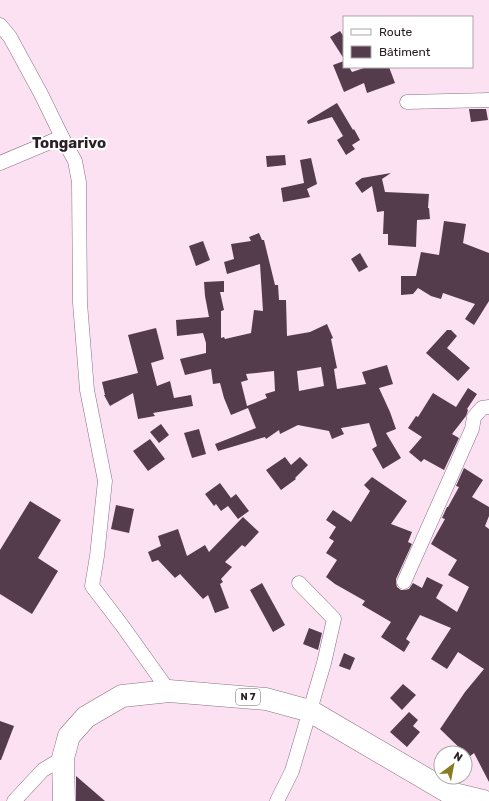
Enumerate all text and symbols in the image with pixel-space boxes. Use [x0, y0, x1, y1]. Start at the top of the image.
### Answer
legend [343, 16, 473, 68]
text: Route [379, 25, 413, 39]
text: Bâtiment [379, 45, 431, 59]
district label: Tongarivo [32, 134, 106, 152]
road number: N 7 [236, 689, 260, 705]
north arrow [433, 745, 473, 785]
text: N [451, 749, 465, 765]

